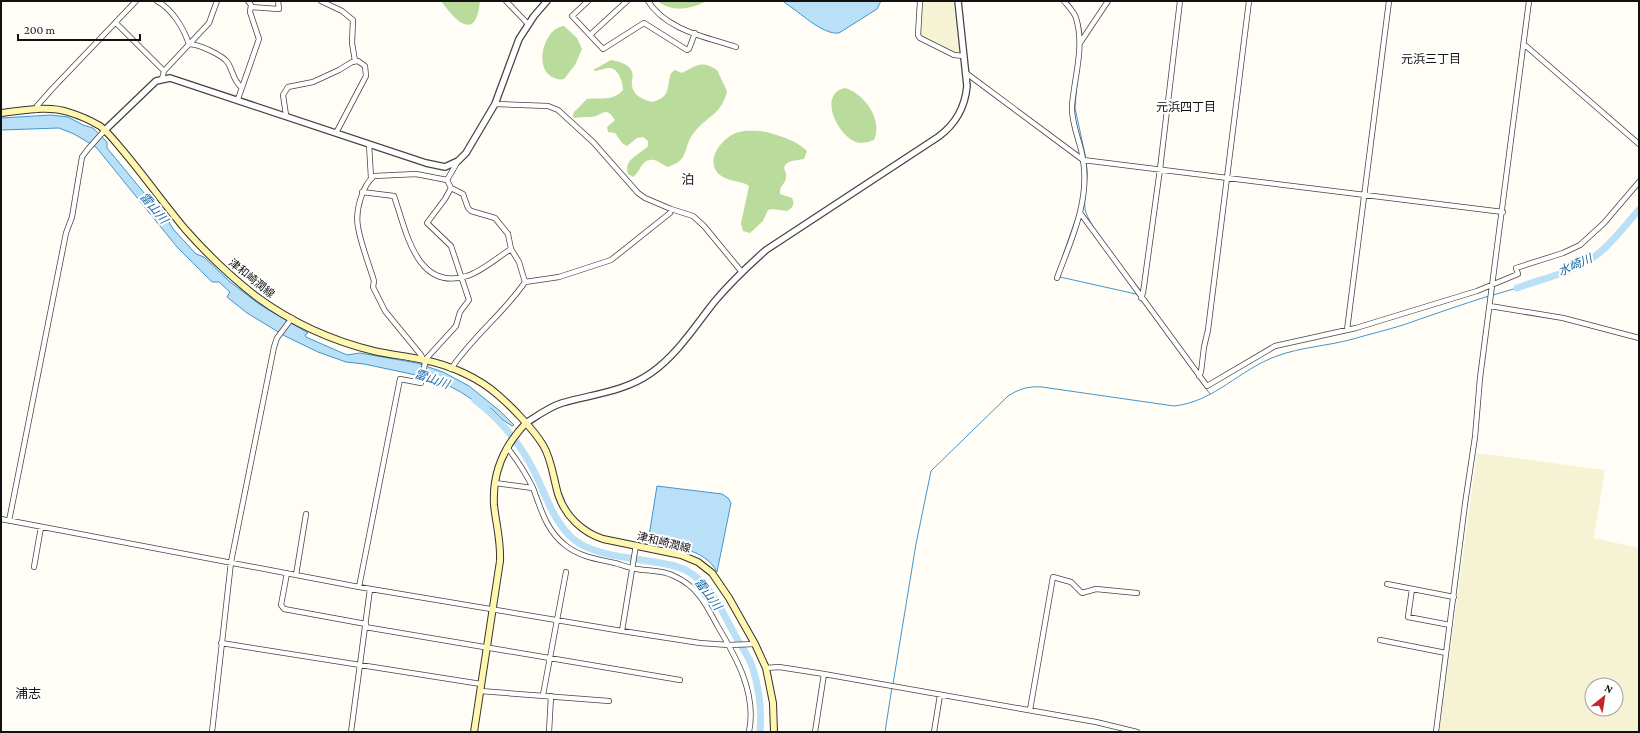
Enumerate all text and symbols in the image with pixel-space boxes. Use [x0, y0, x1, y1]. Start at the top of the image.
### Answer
scale bar [18, 16, 140, 42]
text: 200 m [24, 23, 56, 37]
district label: 元浜三丁目 [1401, 52, 1461, 66]
district label: 元浜四丁目 [1156, 100, 1216, 114]
district label: 泊 [681, 172, 695, 187]
water label: 雷山川 [137, 190, 172, 228]
water label: 水崎川 [1556, 250, 1596, 279]
street label: 津和崎潤線 [227, 256, 277, 300]
water label: 雷山川 [413, 367, 453, 392]
street label: 津和崎潤線 [636, 530, 692, 554]
water label: 雷山川 [692, 575, 726, 614]
north arrow [1584, 677, 1624, 717]
text: N [1603, 681, 1616, 696]
district label: 浦志 [15, 686, 41, 701]

